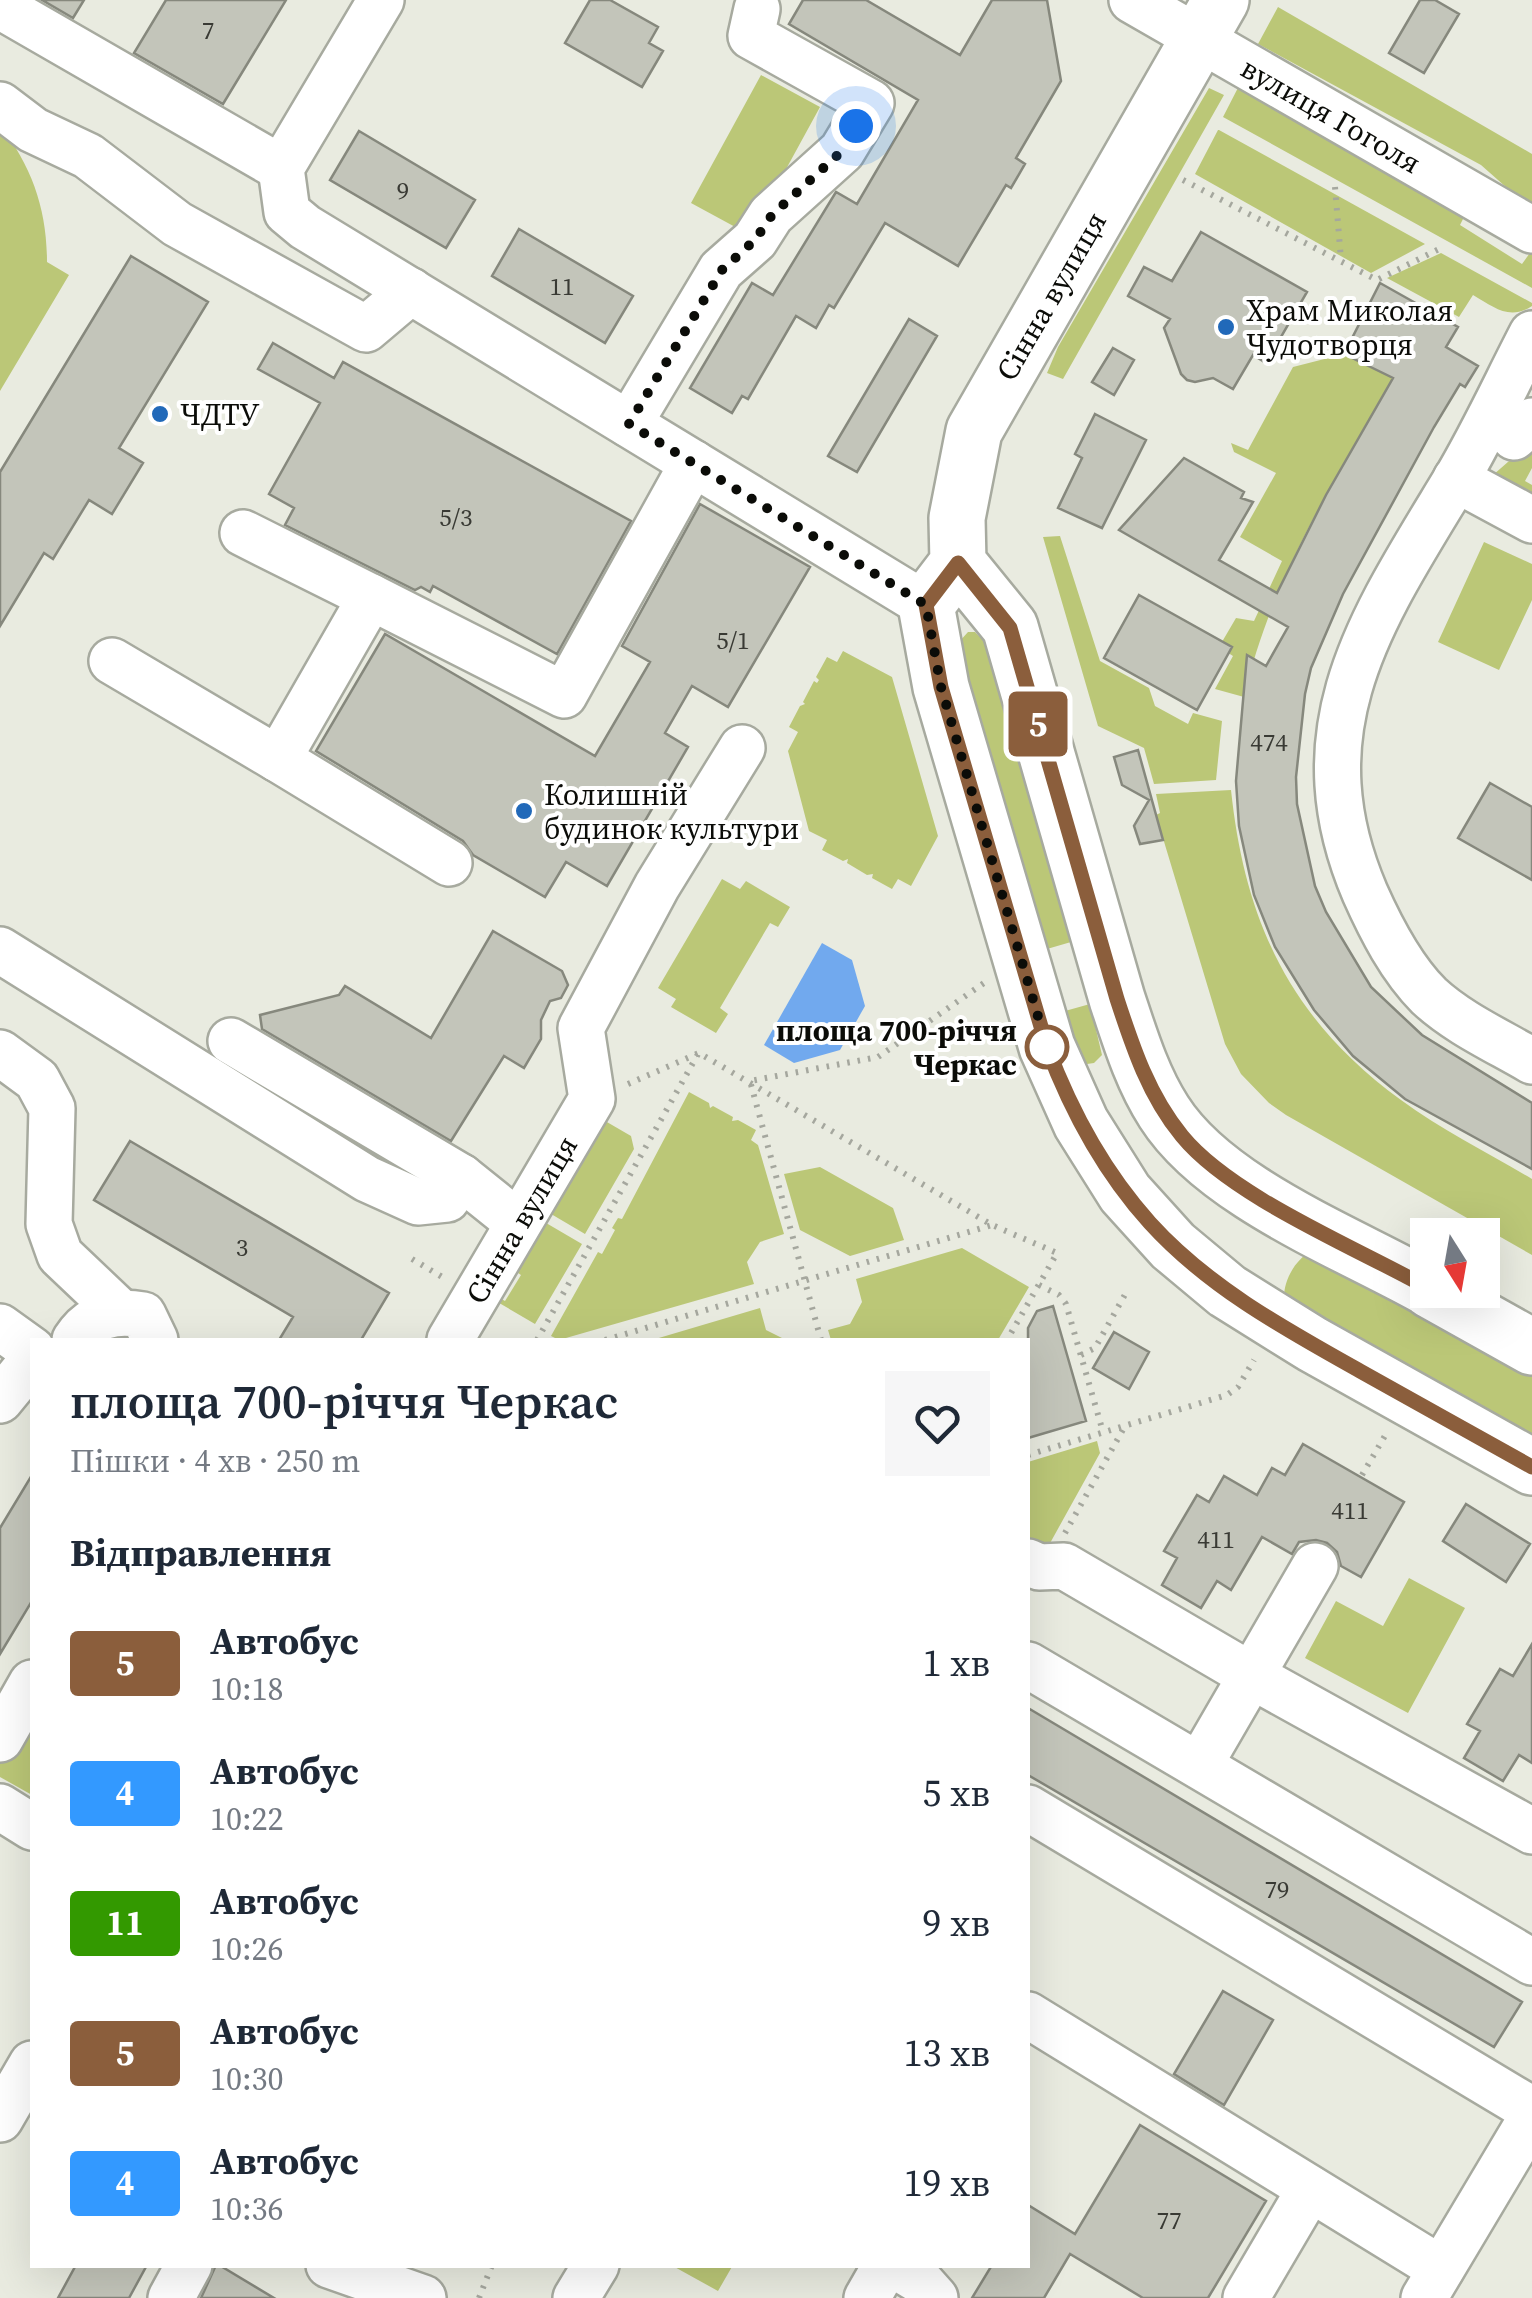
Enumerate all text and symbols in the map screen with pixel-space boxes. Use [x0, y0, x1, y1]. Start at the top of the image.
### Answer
house number: 7 [202, 13, 214, 47]
street label: вулиця Гоголя [1234, 47, 1429, 183]
your location [831, 101, 881, 151]
house number: 9 [397, 173, 409, 207]
street label: Сінна вулиця [986, 204, 1116, 388]
house number: 11 [549, 269, 575, 303]
place label: Храм Миколая Чудотворця [1246, 290, 1453, 365]
marker: Храм Миколая Чудотворця [1215, 316, 1237, 338]
place label: ЧДТУ [180, 394, 260, 435]
marker: ЧДТУ [149, 403, 171, 425]
house number: 5/3 [439, 500, 473, 534]
house number: 5/1 [716, 623, 750, 657]
line badge: 5 [1006, 692, 1070, 756]
text: 5 [1029, 700, 1047, 748]
house number: 474 [1250, 725, 1288, 759]
place label: Колишній будинок культури [544, 774, 799, 849]
marker: Колишній будинок культури [513, 800, 535, 822]
place label: площа 700-річчя Черкас [776, 1010, 1017, 1085]
marker: площа 700-річчя Черкас [1026, 1026, 1068, 1068]
street label: Сінна вулиця [455, 1128, 587, 1311]
north arrow [1410, 1218, 1500, 1308]
map controls [1410, 1218, 1500, 1308]
house number: 3 [236, 1230, 248, 1264]
text: площа 700-річчя Черкас [70, 1368, 618, 1434]
button: heart [885, 1371, 990, 1476]
text: Пішки · 4 хв · 250 m [70, 1439, 360, 1483]
house number: 411 [1331, 1493, 1369, 1527]
house number: 411 [1197, 1522, 1235, 1556]
text: Відправлення [70, 1527, 331, 1579]
text: Автобус [210, 1615, 359, 1667]
text: 1 хв [923, 1637, 990, 1689]
text: 5 [116, 1639, 134, 1687]
text: 10:18 [210, 1667, 284, 1711]
text: Автобус [210, 1745, 359, 1797]
text: 5 хв [923, 1767, 990, 1819]
text: 4 [116, 1769, 134, 1817]
text: 10:22 [210, 1797, 284, 1841]
house number: 79 [1264, 1872, 1290, 1906]
text: Автобус [210, 1875, 359, 1927]
text: 9 хв [923, 1897, 990, 1949]
text: 11 [106, 1899, 144, 1947]
text: 10:26 [210, 1927, 284, 1971]
text: Автобус [210, 2005, 359, 2057]
text: 13 хв [904, 2027, 990, 2079]
text: 5 [116, 2029, 134, 2077]
text: 10:30 [210, 2057, 284, 2101]
text: Автобус [210, 2135, 359, 2187]
text: 19 хв [904, 2157, 990, 2209]
text: 4 [116, 2159, 134, 2207]
text: 10:36 [210, 2187, 284, 2231]
house number: 77 [1156, 2203, 1182, 2237]

